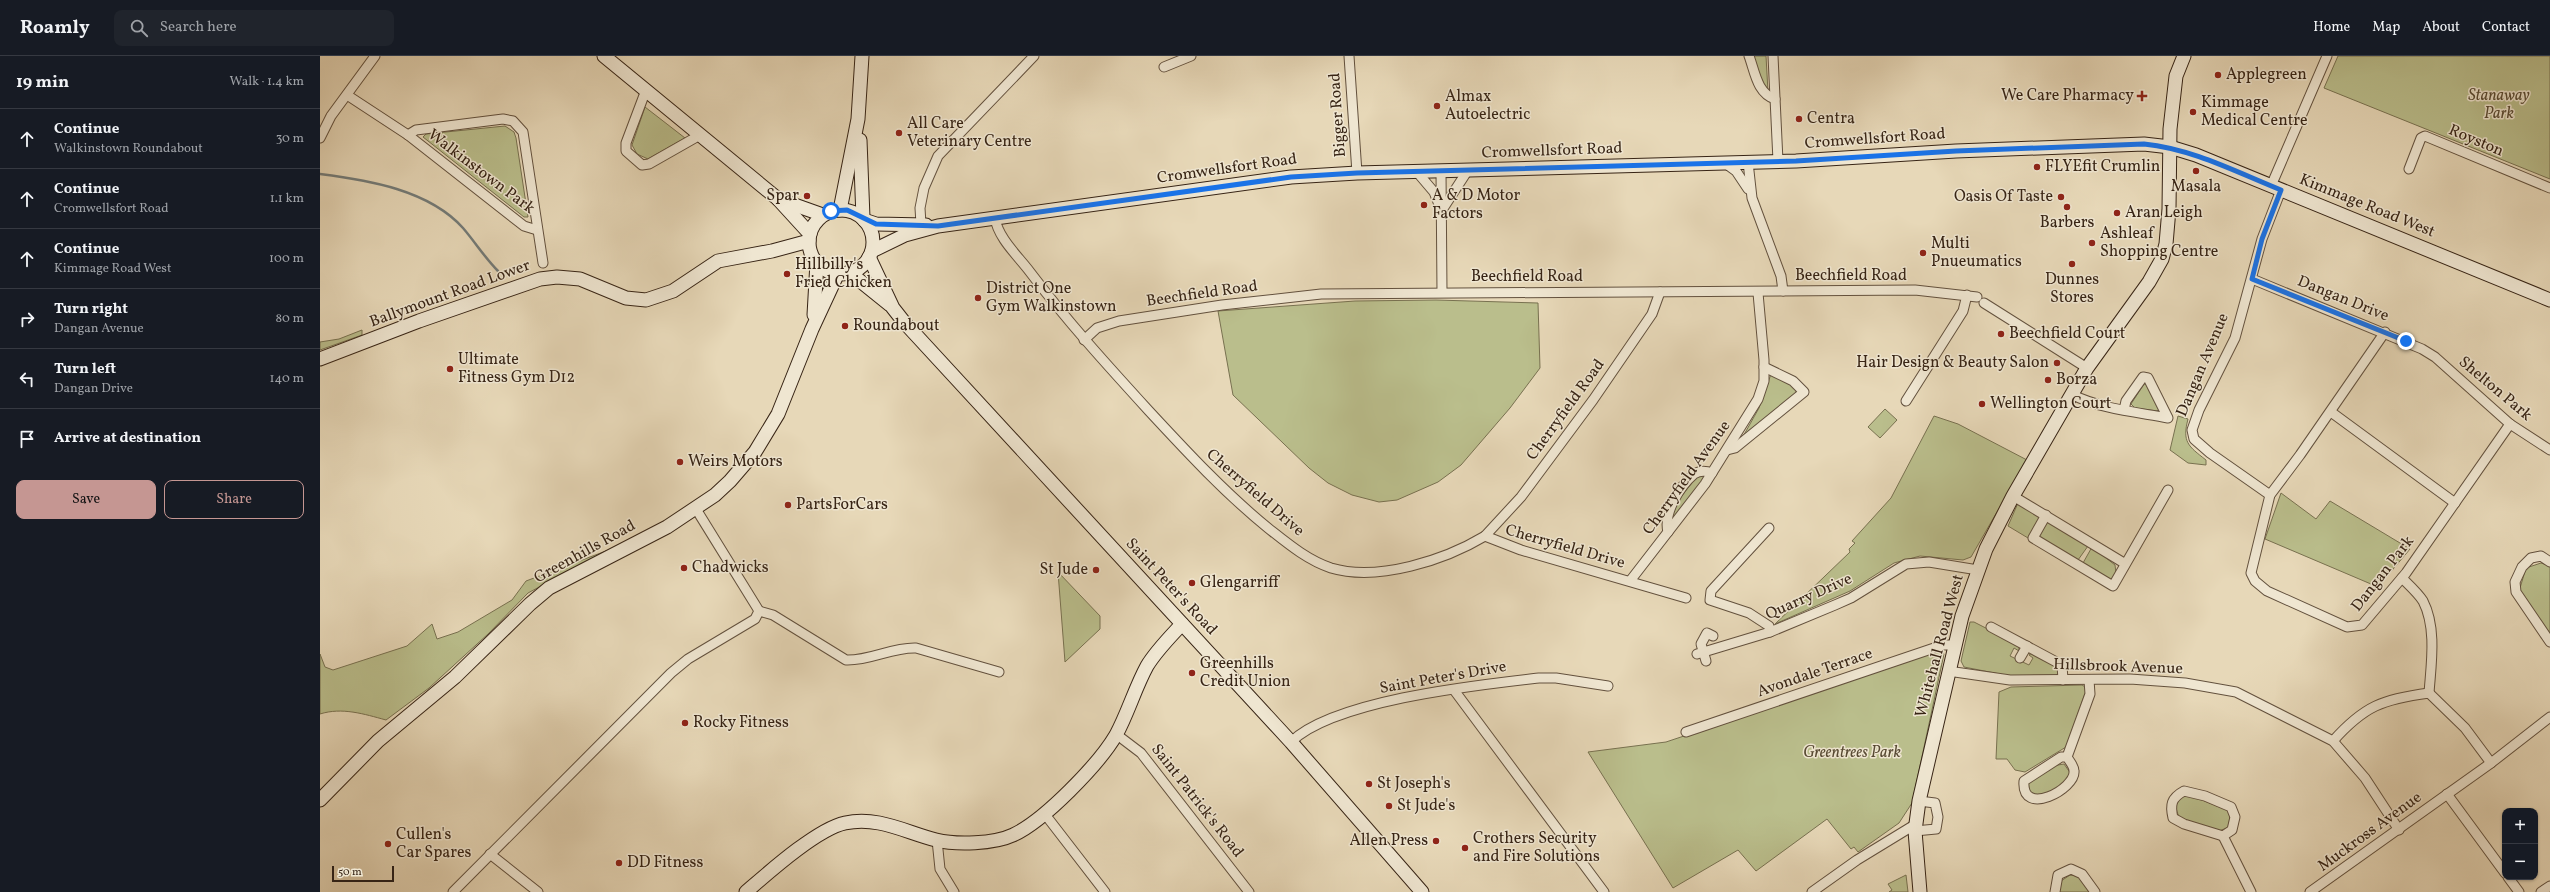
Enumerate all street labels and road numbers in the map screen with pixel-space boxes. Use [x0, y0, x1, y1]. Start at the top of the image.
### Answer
street label: Bigger Road [1324, 72, 1352, 158]
street label: Royston [2445, 120, 2507, 162]
street label: Cromwellsfort Road [1804, 123, 1946, 155]
street label: Walkinstown Park [423, 124, 539, 220]
street label: Cromwellsfort Road [1481, 138, 1623, 164]
street label: Cromwellsfort Road [1156, 148, 1298, 190]
street label: Kimmage Road West [2296, 169, 2439, 243]
street label: Ballymount Road Lower [367, 255, 534, 333]
street label: Beechfield Road [1795, 265, 1907, 287]
street label: Beechfield Road [1471, 266, 1583, 288]
street label: Dangan Drive [2294, 271, 2392, 327]
street label: Beechfield Road [1145, 275, 1259, 313]
street label: Dangan Avenue [2171, 310, 2235, 420]
street label: Shelton Park [2453, 352, 2537, 427]
street label: Cherryfield Road [1522, 355, 1610, 465]
street label: Cherryfield Avenue [1638, 416, 1736, 540]
street label: Cherryfield Drive [1201, 444, 1309, 542]
street label: Greenhills Road [530, 515, 640, 589]
street label: Cherryfield Drive [1503, 519, 1627, 575]
street label: Dangan Park [2346, 531, 2420, 617]
street label: Saint Peter's Road [1120, 534, 1222, 640]
street label: Quarry Drive [1762, 568, 1856, 626]
street label: Whitehall Road West [1910, 572, 1970, 720]
street label: Avondale Terrace [1754, 643, 1876, 703]
street label: Hillsbrook Avenue [2053, 654, 2183, 680]
street label: Saint Peter's Drive [1378, 656, 1508, 700]
street label: Saint Patrick's Road [1146, 739, 1248, 863]
street label: Muckross Avenue [2314, 787, 2426, 877]

